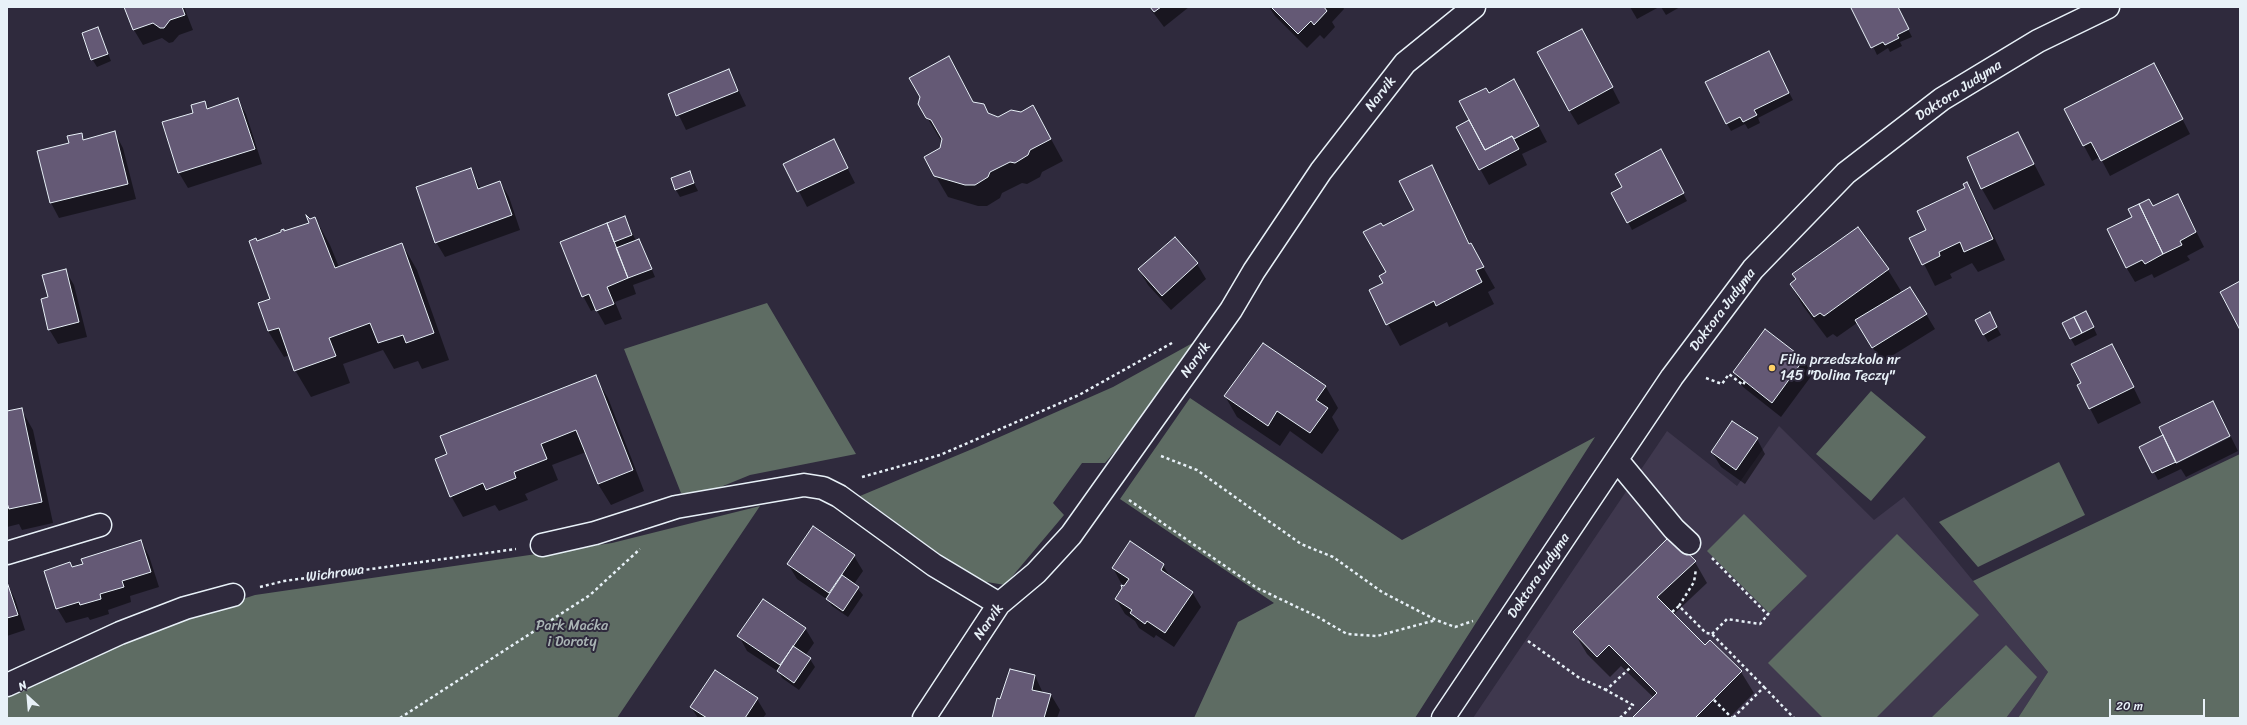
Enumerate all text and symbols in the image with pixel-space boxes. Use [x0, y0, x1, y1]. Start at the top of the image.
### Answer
street label: Doktora Judyma [1913, 57, 2005, 125]
street label: Narvik [1362, 73, 1400, 115]
street label: Doktora Judyma [1686, 265, 1760, 355]
street label: Narvik [1177, 339, 1215, 381]
place label: Filia przedszkola nr 145 "Dolina Tęczy" [1780, 352, 1900, 384]
marker: Filia przedszkola nr 145 "Dolina Tęczy" [1767, 363, 1777, 373]
street label: Doktora Judyma [1504, 530, 1574, 622]
street label: Wichrowa [305, 562, 365, 586]
street label: Narvik [971, 601, 1007, 643]
park label: Park Maćka i Doroty [536, 618, 608, 650]
text: N [15, 676, 30, 696]
north arrow [8, 677, 48, 717]
scale bar [2111, 691, 2207, 717]
text: 20 m [2116, 695, 2143, 717]

